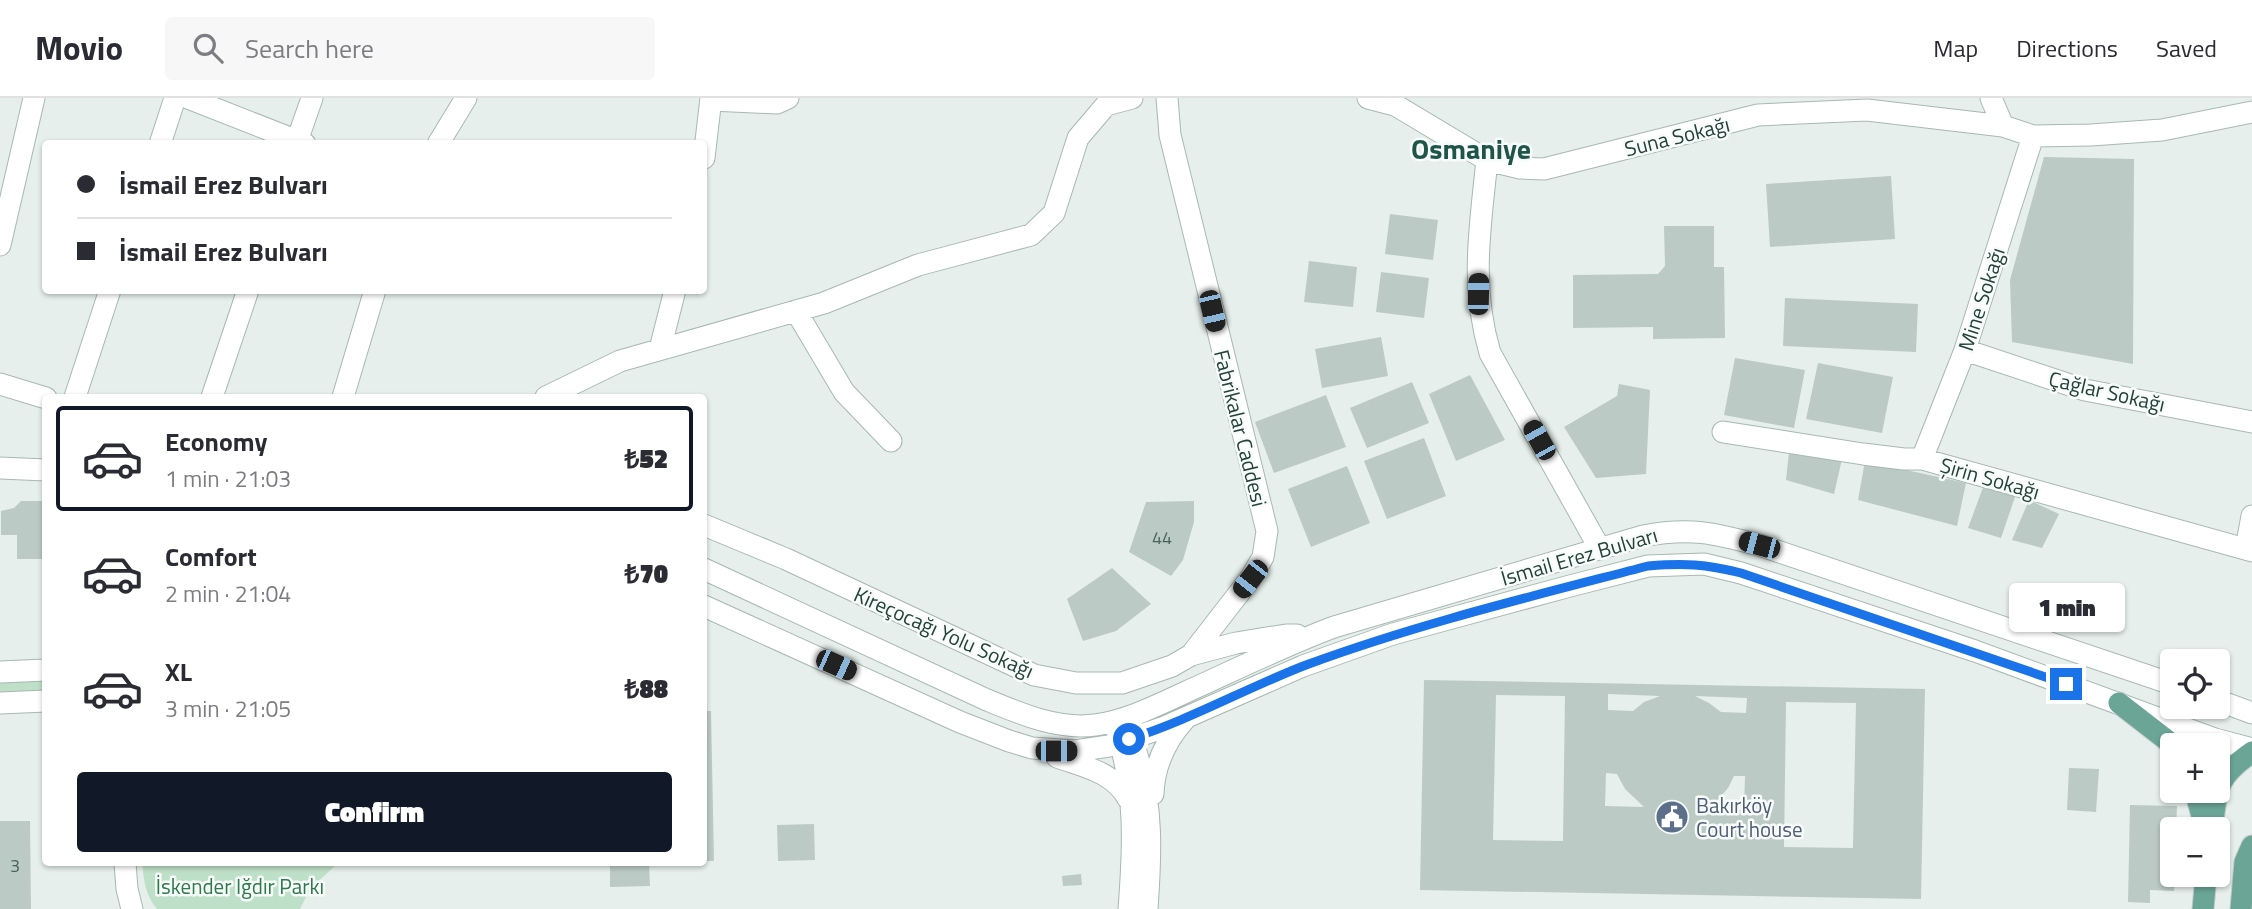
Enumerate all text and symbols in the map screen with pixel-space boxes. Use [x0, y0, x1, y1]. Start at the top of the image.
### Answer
search box [165, 17, 655, 80]
text: Movio [35, 23, 123, 73]
icon: search [189, 29, 227, 67]
text: Search here [245, 29, 374, 68]
text: Map [1933, 30, 1978, 66]
text: Directions [2016, 30, 2118, 66]
text: Saved [2156, 30, 2217, 66]
street label: Suna Sokağı [1621, 107, 1733, 165]
district label: Osmaniye [1411, 127, 1531, 170]
text: İsmail Erez Bulvarı [119, 165, 328, 204]
text: İsmail Erez Bulvarı [119, 232, 328, 271]
street label: Mine Sokağı [1949, 243, 2013, 355]
car [1468, 273, 1489, 315]
car [1198, 288, 1227, 334]
street label: Fabrikalar Caddesi [1206, 346, 1276, 510]
street label: Çağlar Sokağı [2046, 362, 2168, 420]
car [1520, 417, 1559, 463]
text: Economy [165, 422, 267, 461]
icon: car [81, 427, 144, 490]
text: ₺52 [625, 439, 668, 478]
street label: Şirin Sokağı [1937, 449, 2043, 507]
text: 1 min · 21:03 [165, 461, 291, 496]
street label: İsmail Erez Bulvarı [1497, 518, 1661, 594]
house number: 44 [1152, 524, 1172, 551]
car [1736, 529, 1783, 561]
text: Comfort [165, 537, 257, 576]
icon: car [81, 542, 144, 605]
text: ₺70 [625, 554, 668, 593]
car [1229, 556, 1272, 602]
text: 2 min · 21:04 [165, 576, 291, 611]
street label: Kireçocağı Yolu Sokağı [849, 578, 1039, 686]
callout: 1 min [2008, 582, 2124, 632]
text: 1 min [2038, 590, 2096, 625]
car [813, 647, 860, 683]
map controls [2160, 649, 2230, 887]
button: locate [2160, 649, 2230, 719]
text: XL [165, 652, 192, 691]
icon: car [81, 657, 144, 720]
route end [2050, 668, 2082, 700]
text: ₺88 [625, 669, 668, 708]
text: 3 min · 21:05 [165, 691, 291, 726]
route start [1113, 723, 1145, 755]
button: + [2160, 733, 2230, 803]
car [1036, 741, 1078, 762]
button: Confirm [77, 772, 672, 852]
place label: Bakırköy Court house [1696, 789, 1803, 845]
public building icon: Bakırköy Court house [1653, 798, 1691, 836]
button: − [2160, 817, 2230, 887]
house number: 3 [10, 852, 20, 879]
park label: İskender Iğdır Parkı [156, 870, 324, 902]

